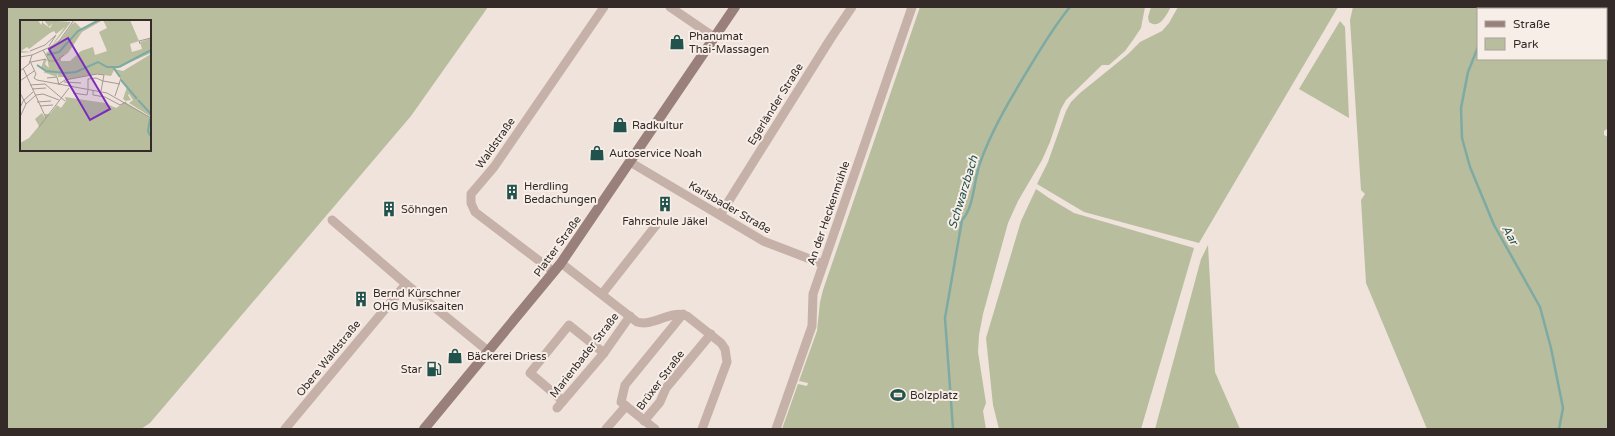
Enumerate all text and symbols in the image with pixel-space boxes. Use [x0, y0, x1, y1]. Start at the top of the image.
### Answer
legend [1477, 8, 1607, 60]
text: Straße [1513, 17, 1550, 31]
inset map [20, 20, 151, 151]
place label: Phanumat Thai-Massagen [689, 30, 769, 56]
shop icon: Phanumat Thai-Massagen [668, 33, 686, 51]
text: Park [1513, 37, 1539, 51]
street label: Egerländer Straße [745, 61, 806, 148]
street label: Waldstraße [473, 115, 518, 171]
shop icon: Radkultur [611, 116, 629, 134]
place label: Radkultur [632, 119, 684, 132]
shop icon: Autoservice Noah [588, 144, 606, 162]
place label: Autoservice Noah [609, 147, 702, 160]
water label: Schwarzbach [945, 153, 981, 230]
street label: An der Heckenmühle [805, 159, 852, 267]
street label: Karlsbader Straße [686, 179, 773, 236]
place label: Herdling Bedachungen [524, 180, 597, 206]
building icon: Herdling Bedachungen [503, 183, 521, 201]
building icon: Fahrschule Jäkel [656, 195, 674, 213]
building icon: Söhngen [380, 200, 398, 218]
place label: Söhngen [401, 203, 448, 216]
street label: Platter Straße [531, 213, 584, 279]
place label: Fahrschule Jäkel [622, 215, 708, 228]
water label: Aar [1499, 223, 1522, 248]
place label: Bernd Kürschner OHG Musiksaiten [373, 287, 464, 313]
building icon: Bernd Kürschner OHG Musiksaiten [352, 290, 370, 308]
street label: Marienbader Straße [547, 310, 622, 400]
street label: Obere Waldstraße [294, 318, 363, 399]
shop icon: Bäckerei Driess [446, 347, 464, 365]
street label: Brüxer Straße [634, 348, 687, 413]
place label: Bäckerei Driess [467, 350, 547, 363]
fuel station icon: Star [425, 360, 443, 378]
place label: Star [401, 363, 423, 376]
sports icon: Bolzplatz [889, 386, 907, 404]
place label: Bolzplatz [910, 389, 958, 402]

